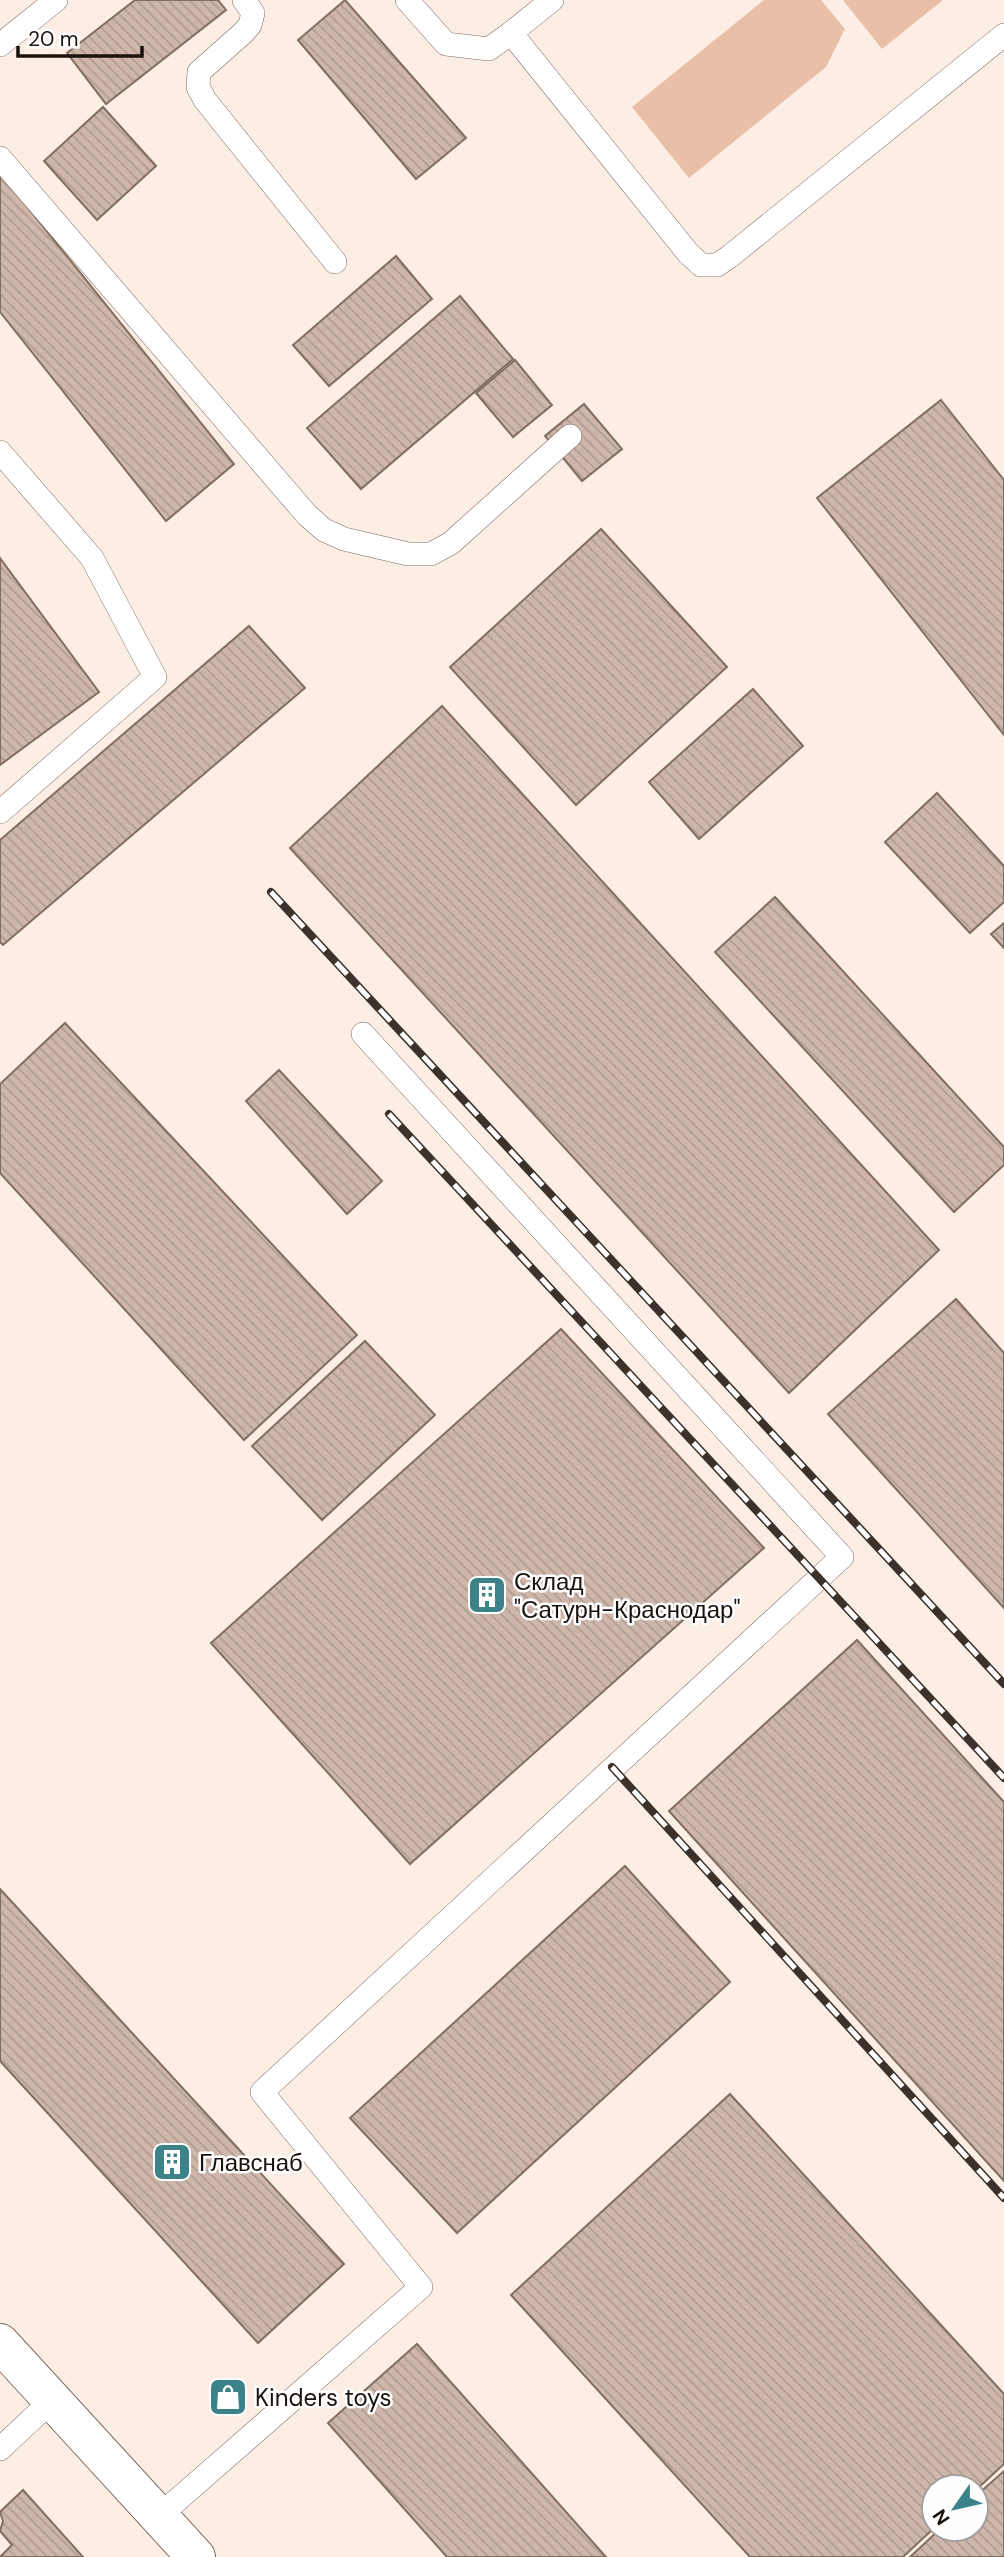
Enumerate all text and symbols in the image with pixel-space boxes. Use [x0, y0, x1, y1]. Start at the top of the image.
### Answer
scale bar [18, 14, 142, 58]
text: 20 m [28, 25, 79, 53]
place label: Склад "Сатурн-Краснодар" [514, 1566, 740, 1625]
building icon: Склад "Сатурн-Краснодар" [466, 1574, 508, 1616]
building icon: Главснаб [151, 2141, 193, 2183]
place label: Главснаб [199, 2147, 303, 2178]
shop icon: Kinders toys [207, 2376, 249, 2418]
place label: Kinders toys [255, 2382, 392, 2413]
north arrow [920, 2473, 990, 2543]
text: N [927, 2504, 956, 2530]

